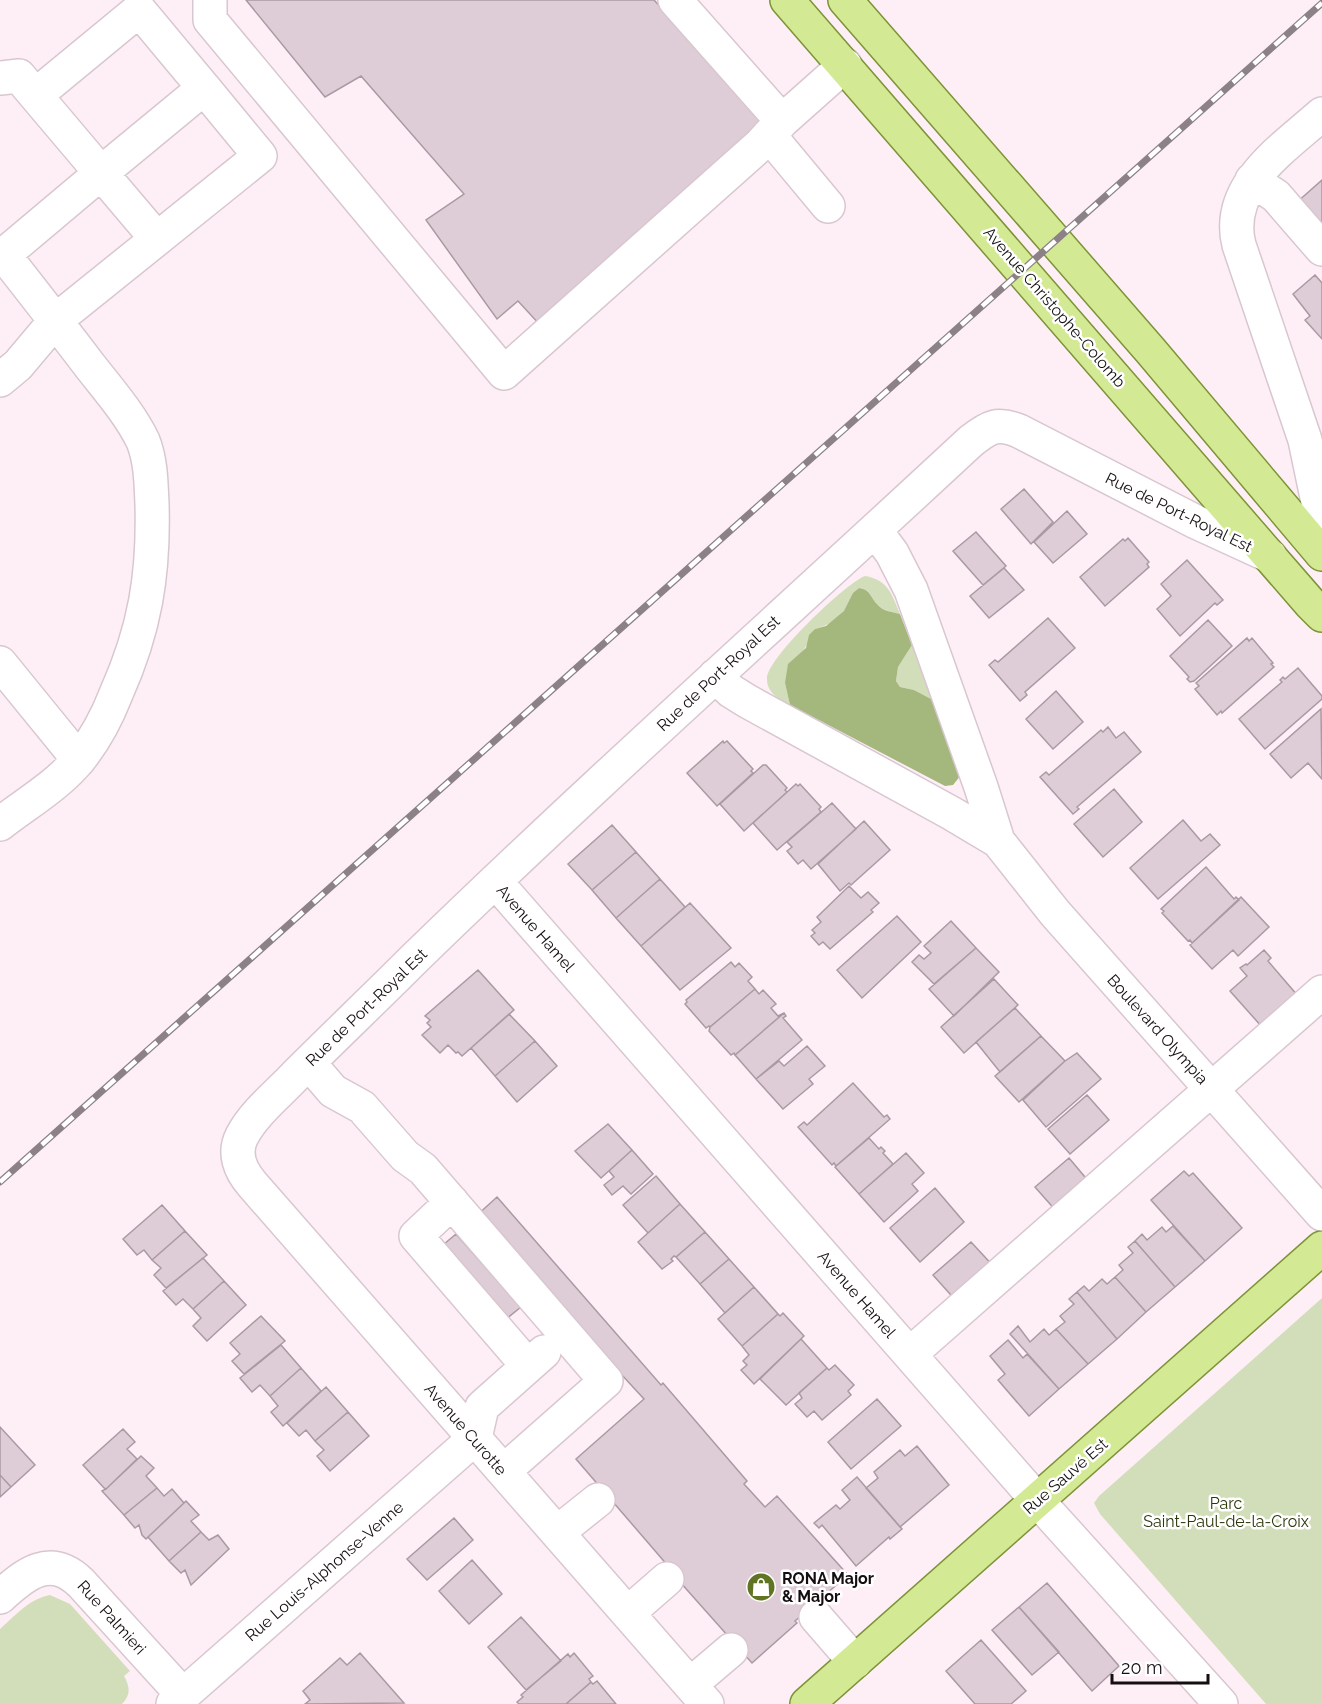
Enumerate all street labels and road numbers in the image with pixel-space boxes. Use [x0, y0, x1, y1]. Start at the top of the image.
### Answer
street label: Avenue Christophe-Colomb [980, 223, 1130, 392]
street label: Rue de Port-Royal Est [1102, 469, 1256, 557]
street label: Rue de Port-Royal Est [653, 611, 784, 735]
street label: Avenue Hamel [493, 881, 579, 976]
street label: Rue de Port-Royal Est [302, 944, 431, 1070]
street label: Boulevard Olympia [1103, 970, 1212, 1088]
street label: Avenue Hamel [814, 1247, 900, 1342]
street label: Avenue Curotte [421, 1380, 511, 1479]
street label: Rue Sauvé Est [1019, 1434, 1112, 1518]
street label: Rue Louis-Alphonse-Venne [241, 1498, 407, 1645]
street label: Rue Palmieri [73, 1576, 150, 1658]

